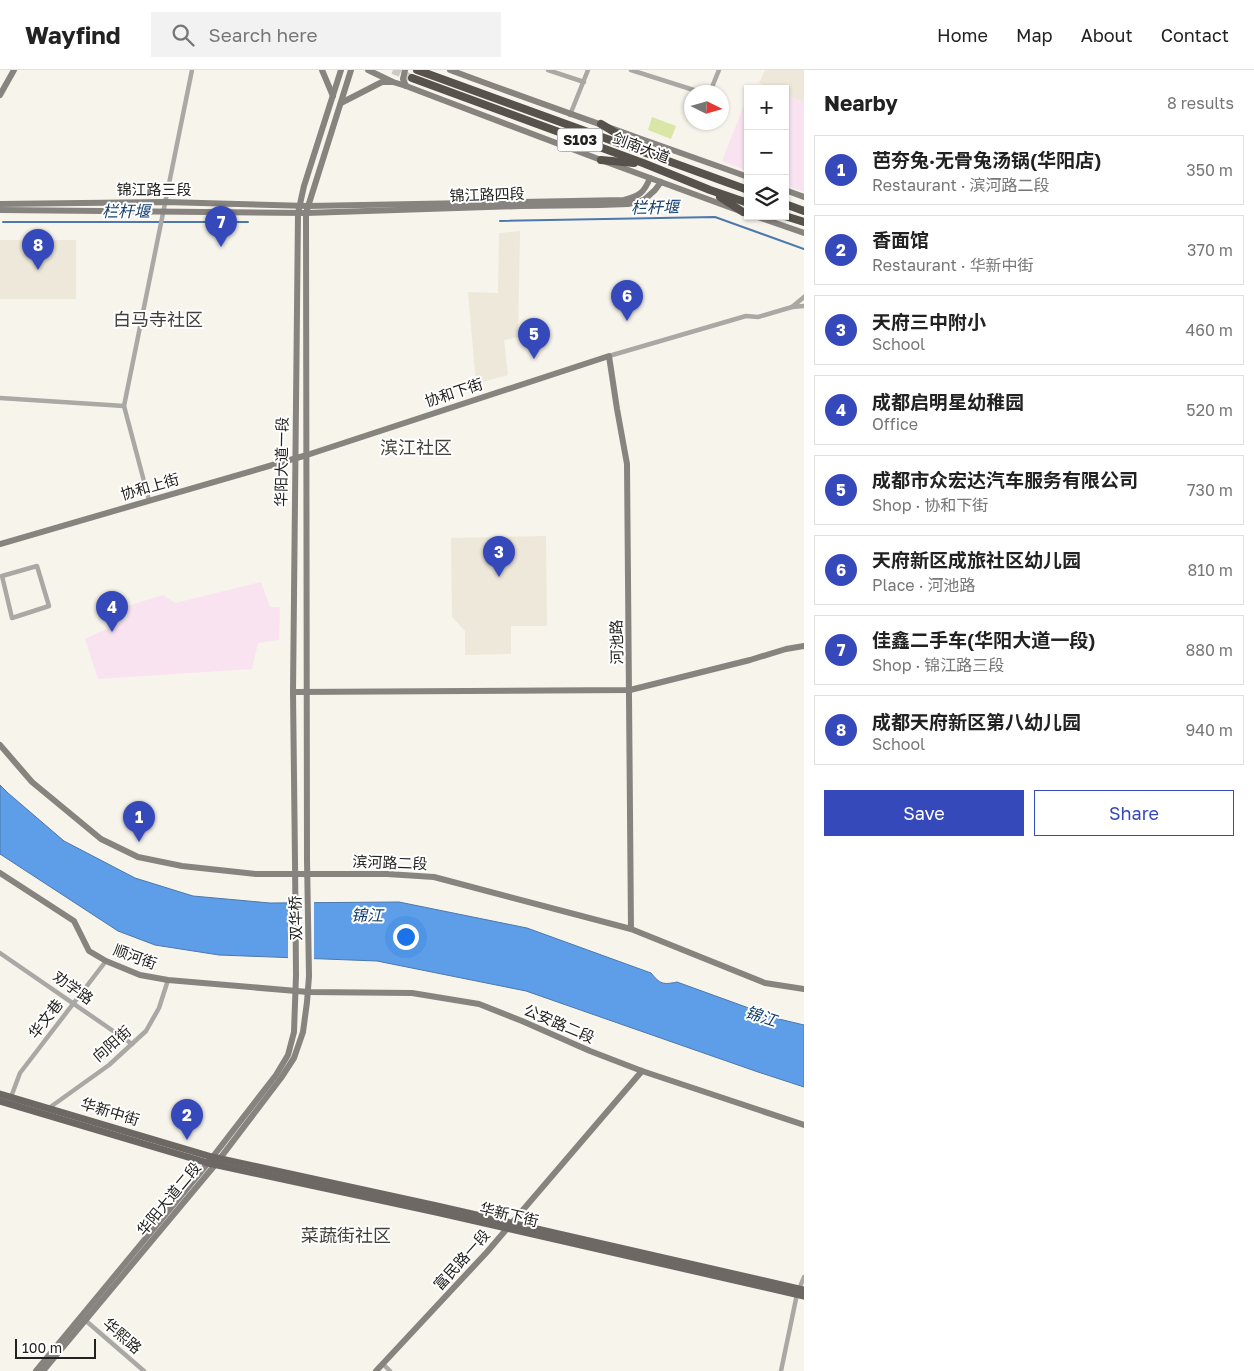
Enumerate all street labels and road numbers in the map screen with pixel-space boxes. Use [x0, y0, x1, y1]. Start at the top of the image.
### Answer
road number: S103 [558, 128, 602, 152]
street label: 剑南大道 [610, 128, 673, 166]
street label: 锦江路三段 [116, 180, 192, 198]
street label: 锦江路四段 [449, 184, 525, 204]
street label: 协和下街 [422, 374, 485, 410]
street label: 华阳大道一段 [271, 417, 291, 507]
street label: 协和上街 [118, 469, 181, 503]
street label: 河池路 [607, 619, 625, 665]
street label: 滨河路二段 [352, 852, 428, 872]
street label: 双华桥 [286, 895, 304, 941]
street label: 顺河街 [111, 940, 160, 972]
street label: 劝学路 [50, 967, 97, 1007]
street label: 华文巷 [24, 995, 66, 1042]
street label: 公安路二段 [521, 1000, 597, 1046]
street label: 向阳街 [88, 1022, 134, 1065]
street label: 华新中街 [79, 1094, 142, 1128]
street label: 华阳大道二段 [132, 1158, 204, 1239]
street label: 华新下街 [478, 1199, 540, 1230]
street label: 富民路一段 [429, 1225, 493, 1293]
street label: 华熙路 [100, 1314, 146, 1357]

